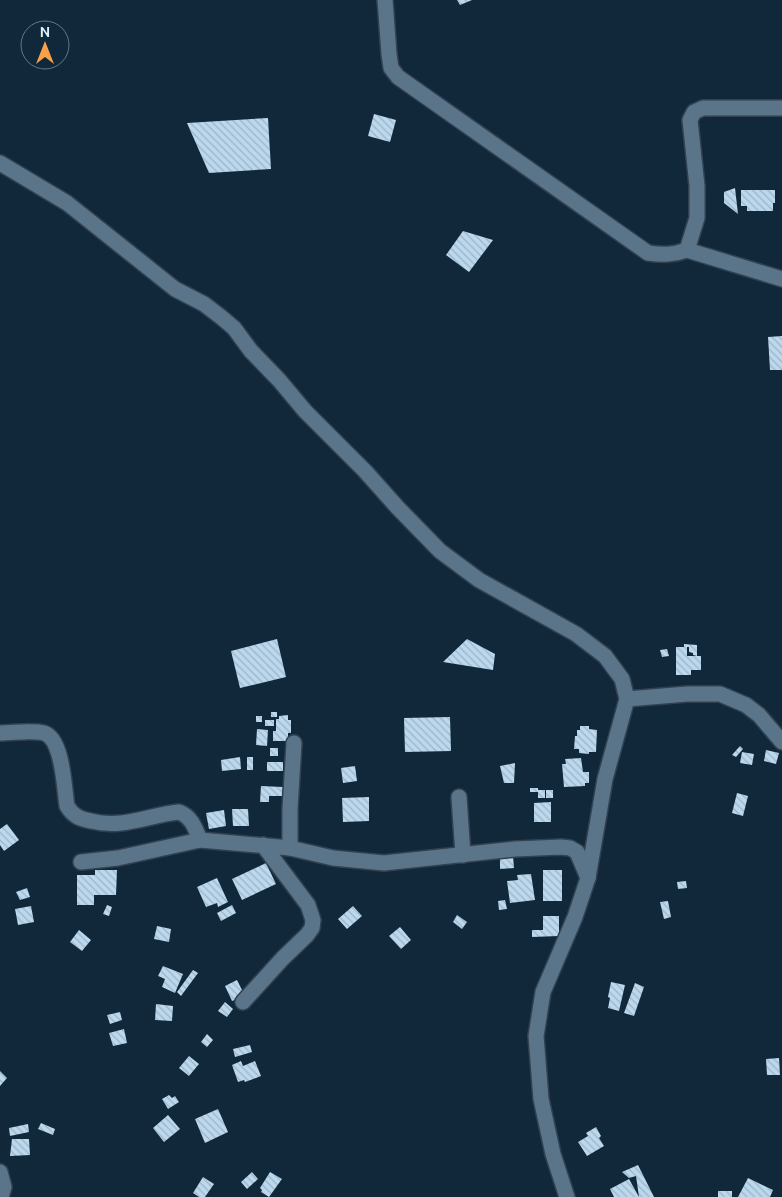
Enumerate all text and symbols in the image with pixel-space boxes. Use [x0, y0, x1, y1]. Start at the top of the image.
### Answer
north arrow [20, 20, 70, 70]
text: N [40, 24, 50, 40]

